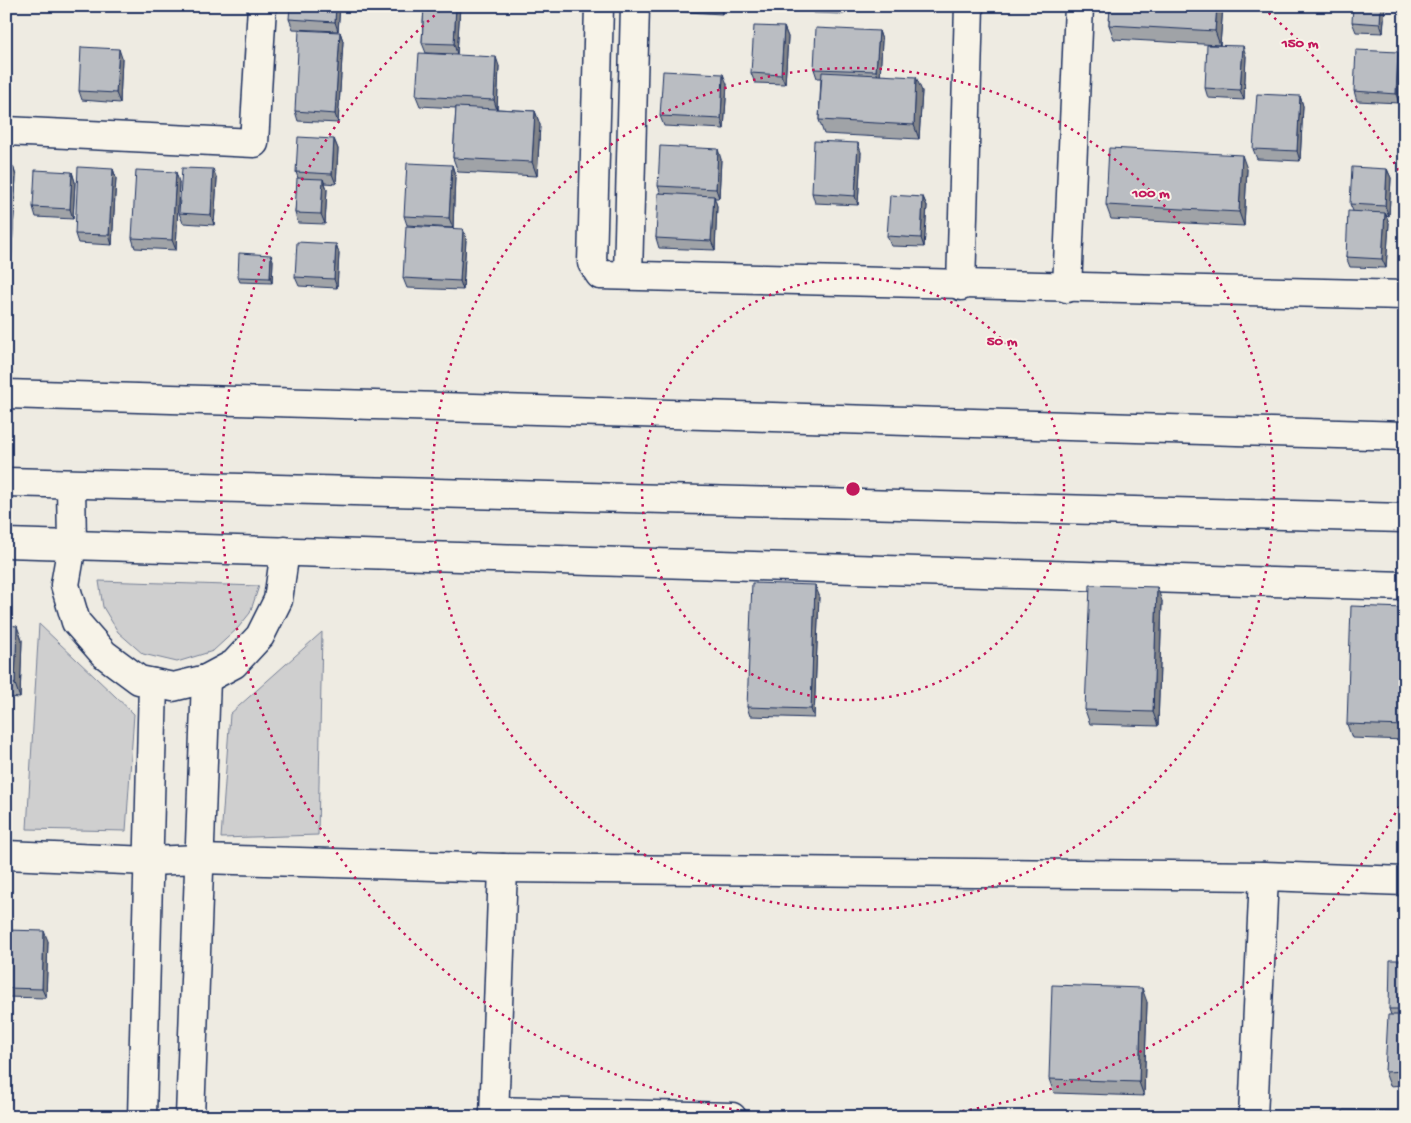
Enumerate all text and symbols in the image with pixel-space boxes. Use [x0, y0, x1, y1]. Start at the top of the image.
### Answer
text: 150 m [1281, 35, 1319, 53]
text: 100 m [1131, 185, 1170, 203]
text: 50 m [987, 333, 1018, 351]
centre of rings [844, 480, 862, 498]

